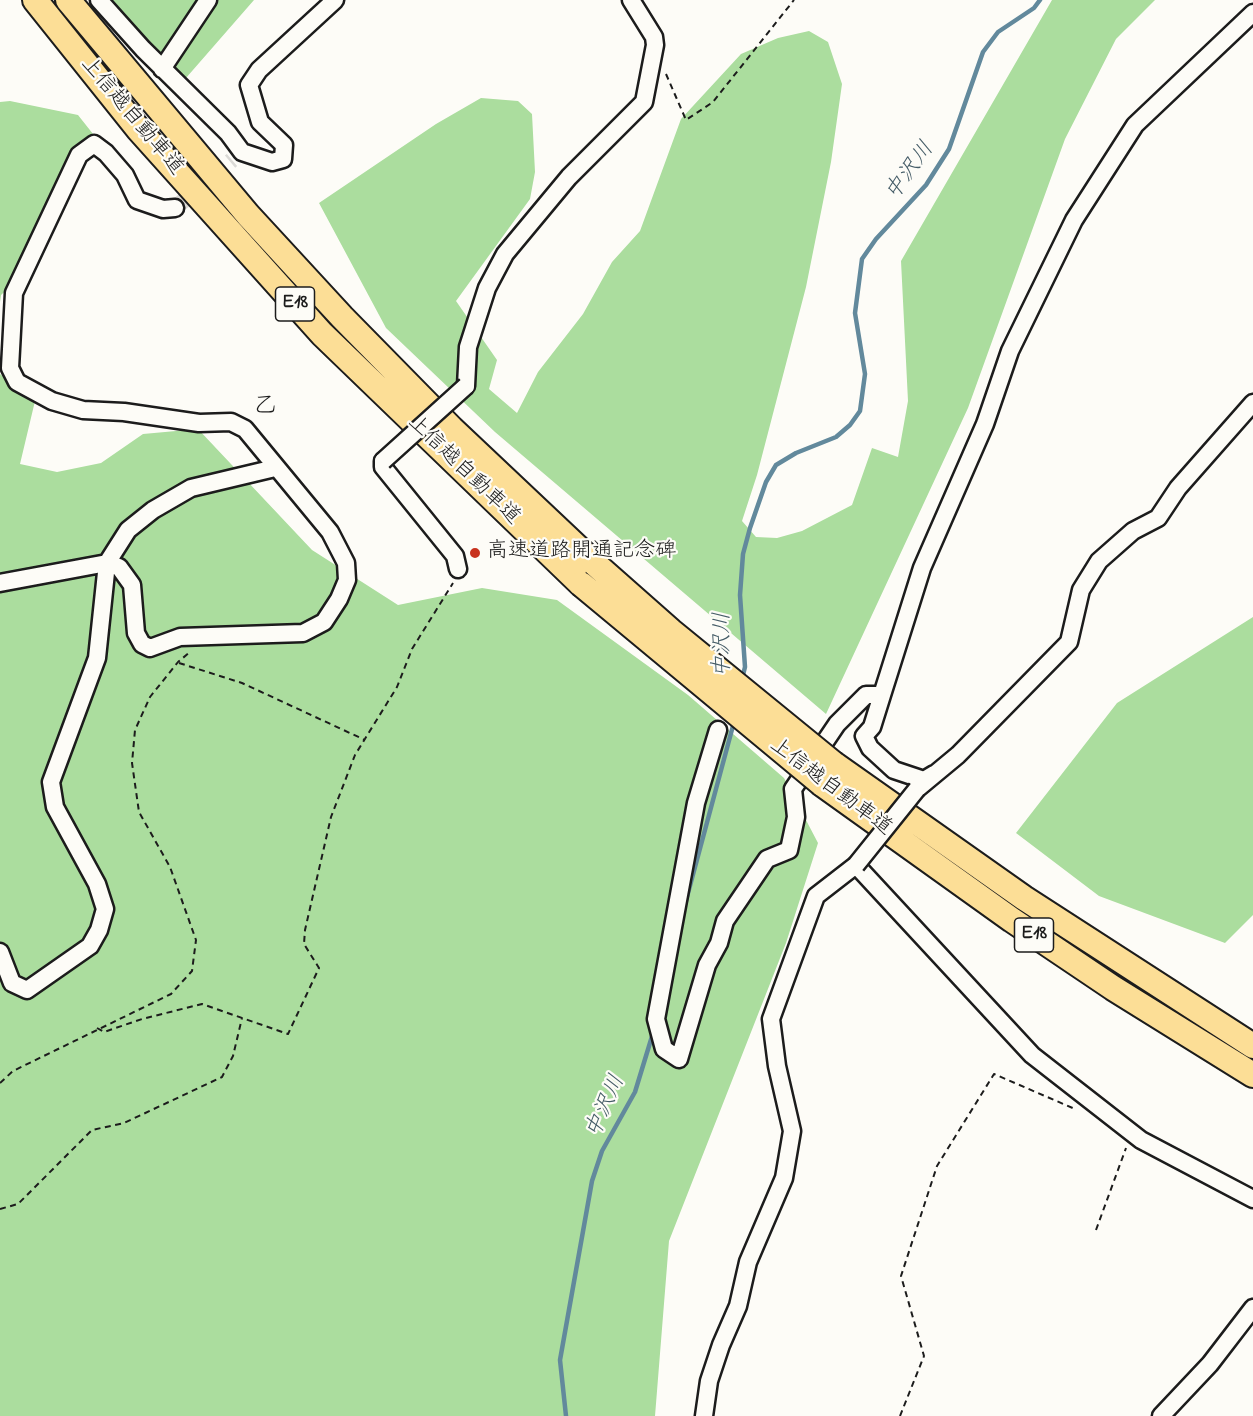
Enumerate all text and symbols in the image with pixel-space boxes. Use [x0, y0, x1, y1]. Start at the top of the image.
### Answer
street label: 上信越自動車道 [74, 53, 188, 181]
water label: 中沢川 [881, 138, 941, 206]
road number: E18 [276, 287, 314, 321]
district label: 乙 [253, 394, 277, 422]
street label: 上信越自動車道 [401, 411, 525, 531]
place label: 高速道路開通記念碑 [487, 540, 676, 566]
marker: 高速道路開通記念碑 [468, 546, 482, 560]
water label: 中沢川 [711, 612, 737, 678]
street label: 上信越自動車道 [764, 734, 896, 842]
road number: E18 [1014, 918, 1054, 952]
water label: 中沢川 [582, 1071, 632, 1143]

